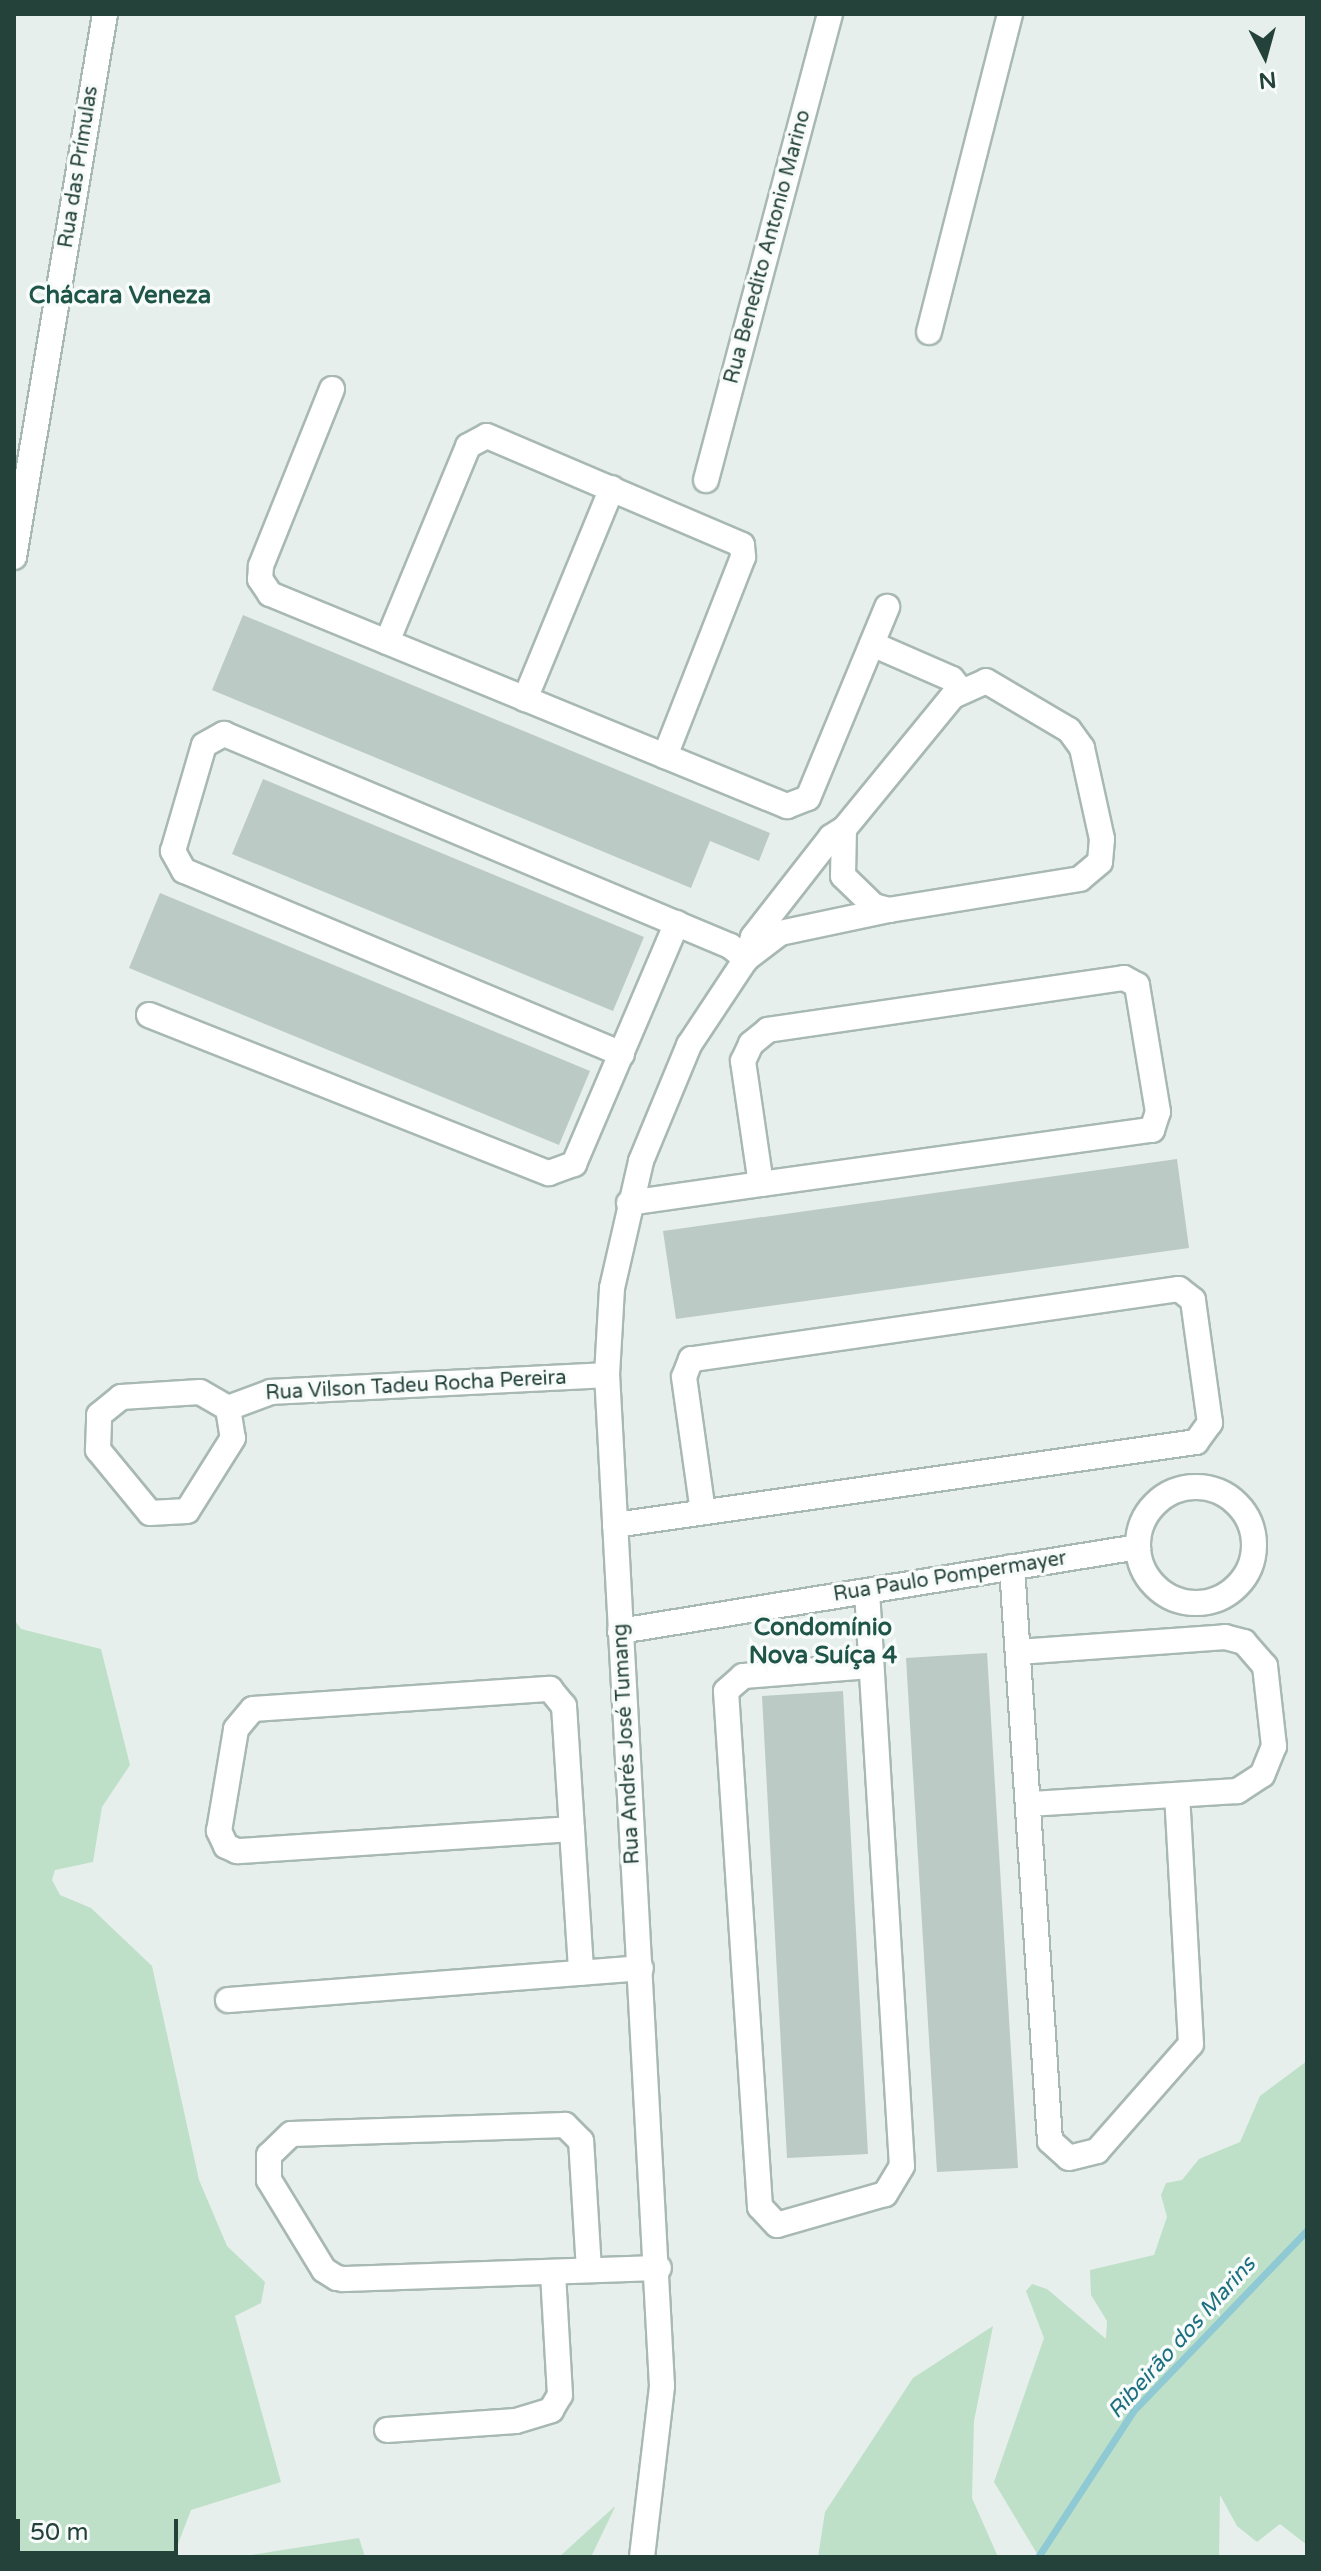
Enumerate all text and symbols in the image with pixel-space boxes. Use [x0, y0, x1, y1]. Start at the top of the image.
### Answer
north arrow [1225, 16, 1305, 96]
text: N [1257, 66, 1278, 94]
street label: Rua das Prímulas [54, 84, 104, 250]
street label: Rua Benedito Antonio Marino [720, 108, 816, 386]
district label: Chácara Veneza [29, 282, 211, 310]
street label: Rua Vilson Tadeu Rocha Pereira [265, 1366, 567, 1406]
street label: Rua Paulo Pompermayer [832, 1547, 1068, 1607]
district label: Condomínio Nova Suíça 4 [749, 1614, 897, 1670]
street label: Rua Andrés José Tumang [609, 1623, 645, 1865]
water label: Ribeirão dos Marins [1103, 2252, 1261, 2424]
scale bar [20, 2503, 182, 2553]
text: 50 m [30, 2518, 88, 2547]

